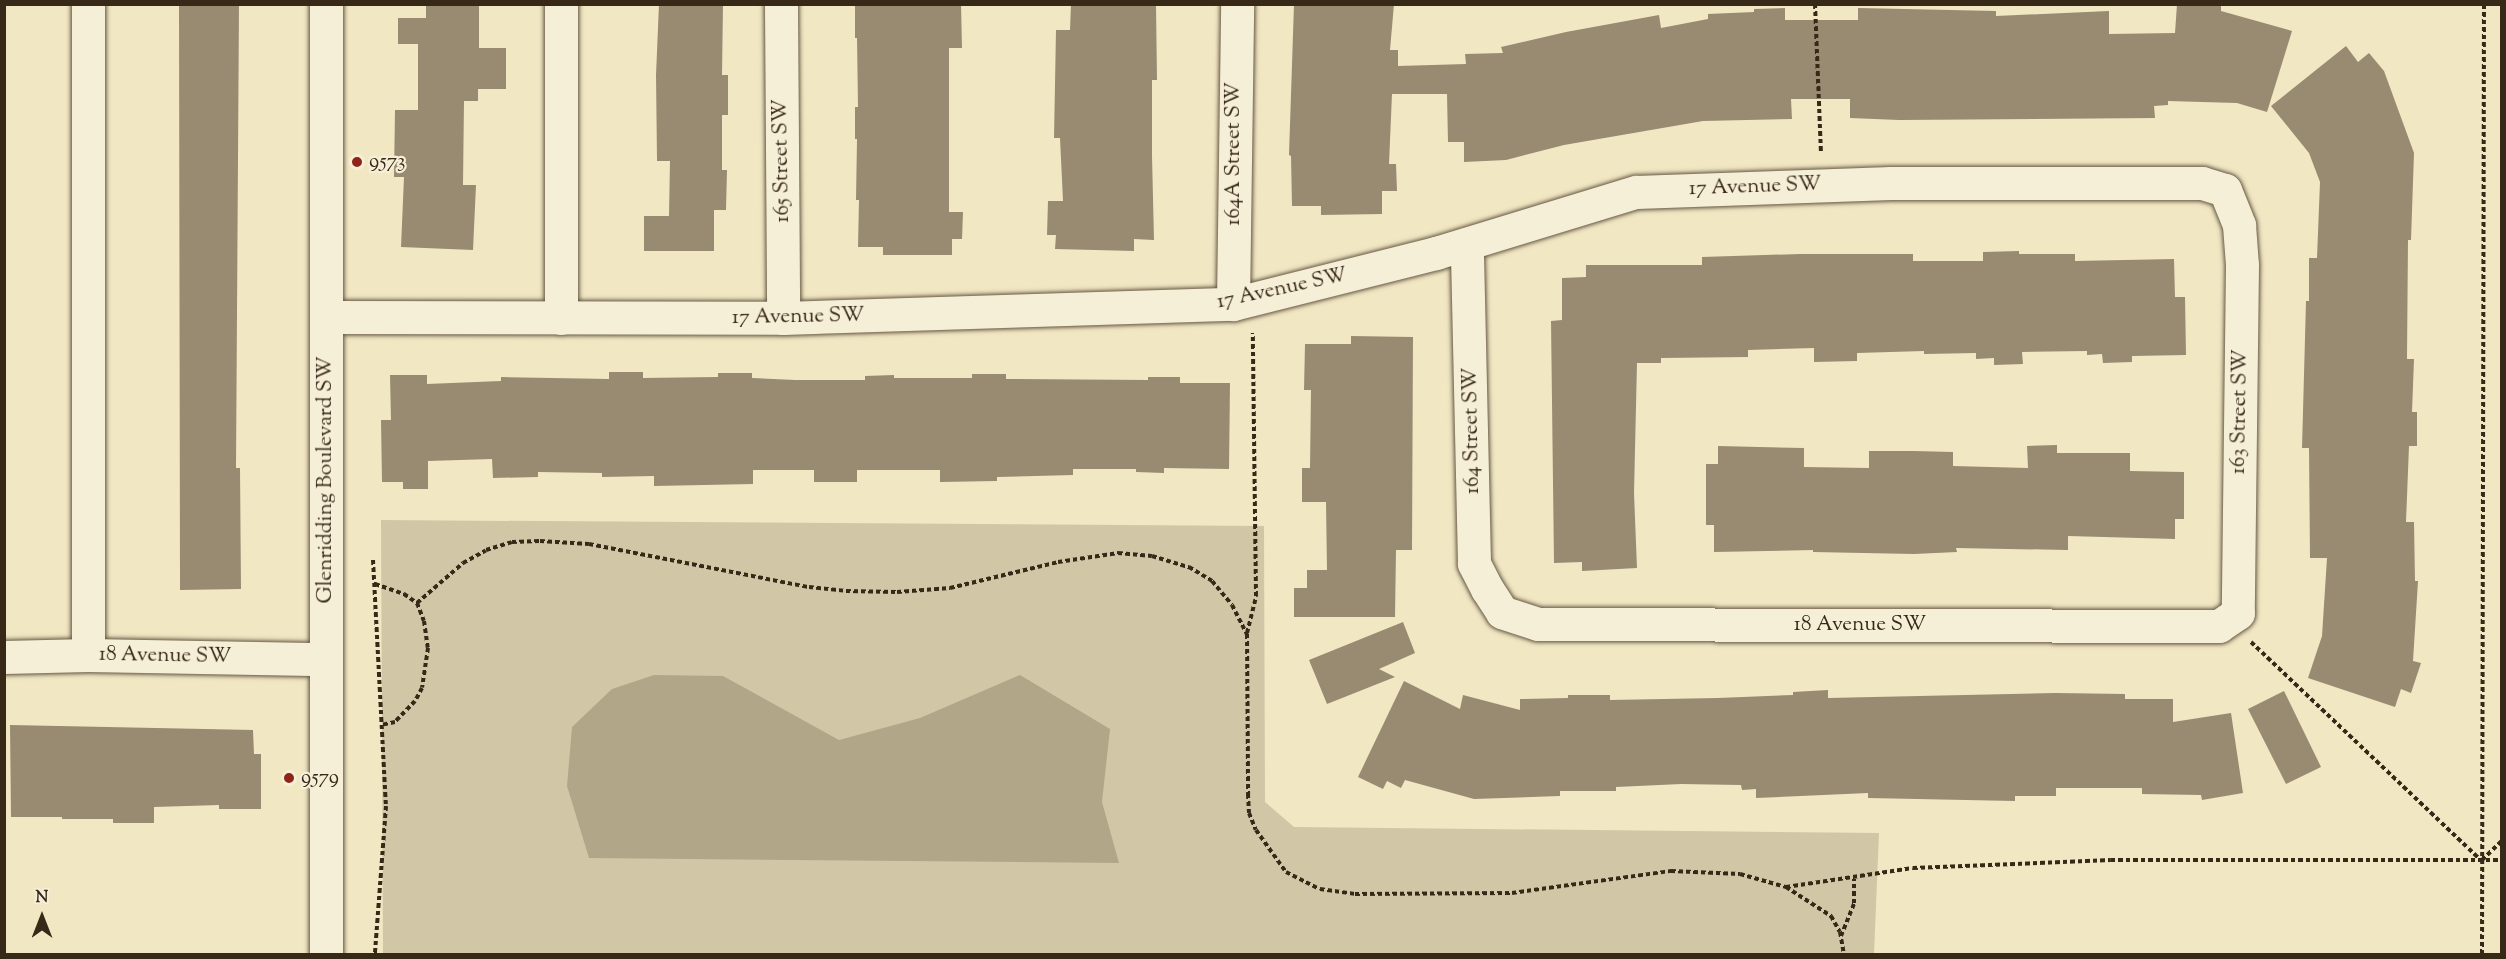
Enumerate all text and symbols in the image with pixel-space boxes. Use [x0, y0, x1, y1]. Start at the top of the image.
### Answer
street label: 164A Street SW [1221, 82, 1247, 226]
street label: 165 Street SW [768, 99, 796, 223]
place label: 9573 [369, 149, 406, 175]
marker: 9573 [350, 155, 364, 169]
street label: 17 Avenue SW [1688, 172, 1822, 202]
street label: 17 Avenue SW [1215, 263, 1349, 315]
street label: 17 Avenue SW [732, 303, 864, 331]
street label: 163 Street SW [2226, 349, 2254, 475]
street label: Glenridding Boulevard SW [313, 356, 339, 604]
street label: 164 Street SW [1458, 368, 1486, 494]
street label: 18 Avenue SW [1794, 612, 1926, 638]
street label: 18 Avenue SW [99, 642, 231, 670]
place label: 9579 [301, 765, 339, 791]
marker: 9579 [282, 771, 296, 785]
north arrow [12, 887, 72, 947]
text: N [36, 887, 48, 910]

